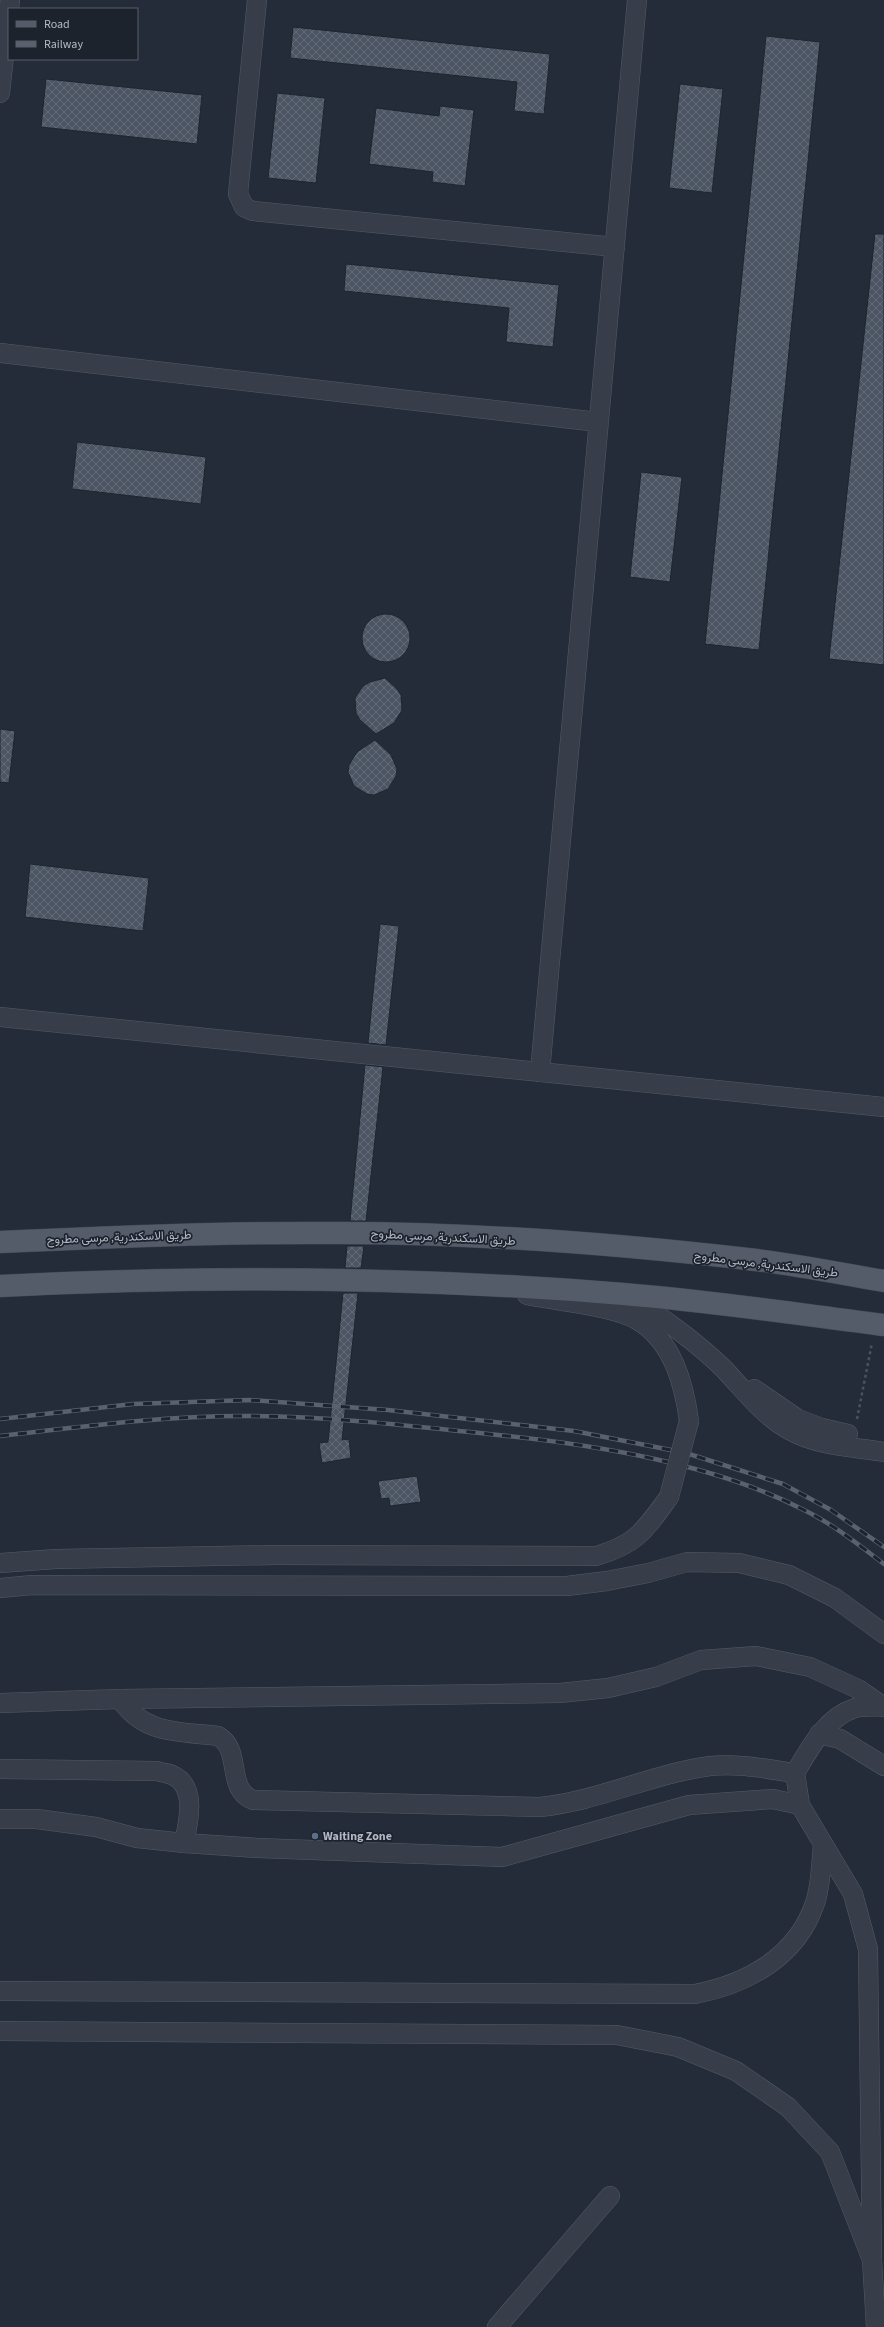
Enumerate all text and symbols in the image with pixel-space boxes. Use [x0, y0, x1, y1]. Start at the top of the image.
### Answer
legend [8, 8, 138, 60]
text: Road [44, 16, 70, 33]
text: Railway [44, 36, 83, 53]
street label: طريق الاسكندرية, مرسى مطروح [370, 1225, 516, 1250]
street label: طريق الاسكندرية, مرسى مطروح [46, 1226, 192, 1249]
street label: طريق الاسكندرية, مرسى مطروح [693, 1247, 839, 1282]
place label: Waiting Zone [323, 1828, 392, 1845]
marker: Waiting Zone [310, 1831, 320, 1841]

